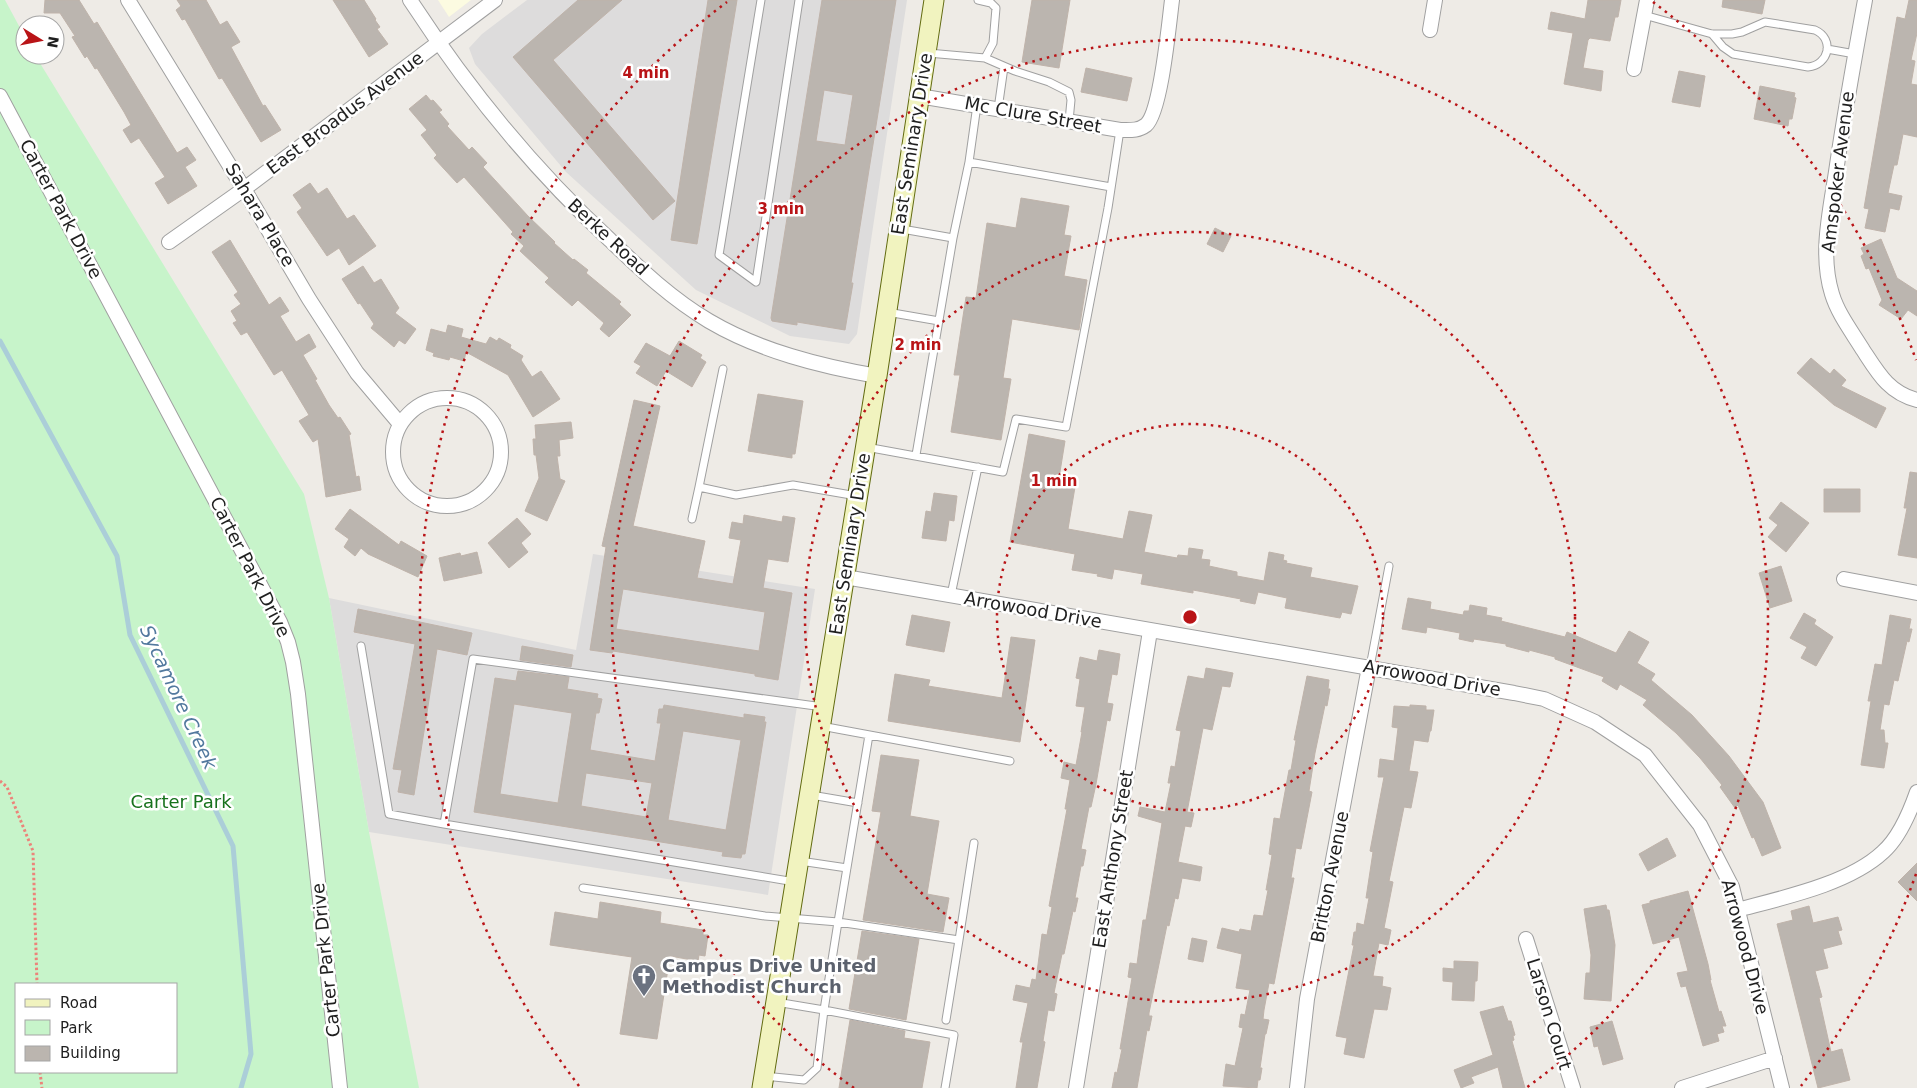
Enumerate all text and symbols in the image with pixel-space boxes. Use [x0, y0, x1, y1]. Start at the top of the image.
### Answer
north arrow [15, 15, 65, 65]
text: N [44, 35, 62, 49]
street label: East Broadus Avenue [262, 47, 427, 178]
street label: East Seminary Drive [887, 52, 936, 236]
text: 4 min [622, 64, 670, 82]
street label: Amspoker Avenue [1817, 90, 1858, 254]
street label: Mc Clure Street [963, 92, 1103, 137]
street label: Carter Park Drive [16, 135, 107, 282]
street label: Sahara Place [221, 159, 300, 270]
street label: Berke Road [564, 194, 653, 279]
text: 3 min [757, 200, 805, 218]
text: 2 min [894, 336, 942, 354]
street label: East Seminary Drive [825, 452, 874, 636]
text: 1 min [1030, 472, 1078, 490]
street label: Carter Park Drive [206, 493, 295, 641]
street label: Arrowood Drive [963, 587, 1104, 632]
centre of rings [1181, 608, 1199, 626]
water label: Sycamore Creek [136, 621, 222, 773]
street label: Arrowood Drive [1362, 655, 1503, 700]
street label: East Anthony Street [1088, 768, 1137, 950]
park label: Carter Park [130, 791, 232, 812]
street label: Britton Avenue [1306, 809, 1353, 945]
street label: Arrowood Drive [1717, 877, 1774, 1017]
street label: Carter Park Drive [307, 882, 344, 1038]
place label: Campus Drive United Methodist Church [662, 955, 876, 997]
street label: Larson Court [1523, 956, 1576, 1072]
church icon: Campus Drive United Methodist Church [631, 963, 657, 997]
legend [15, 983, 178, 1073]
text: Road [60, 994, 98, 1012]
text: Park [60, 1019, 93, 1037]
text: Building [60, 1044, 121, 1062]

